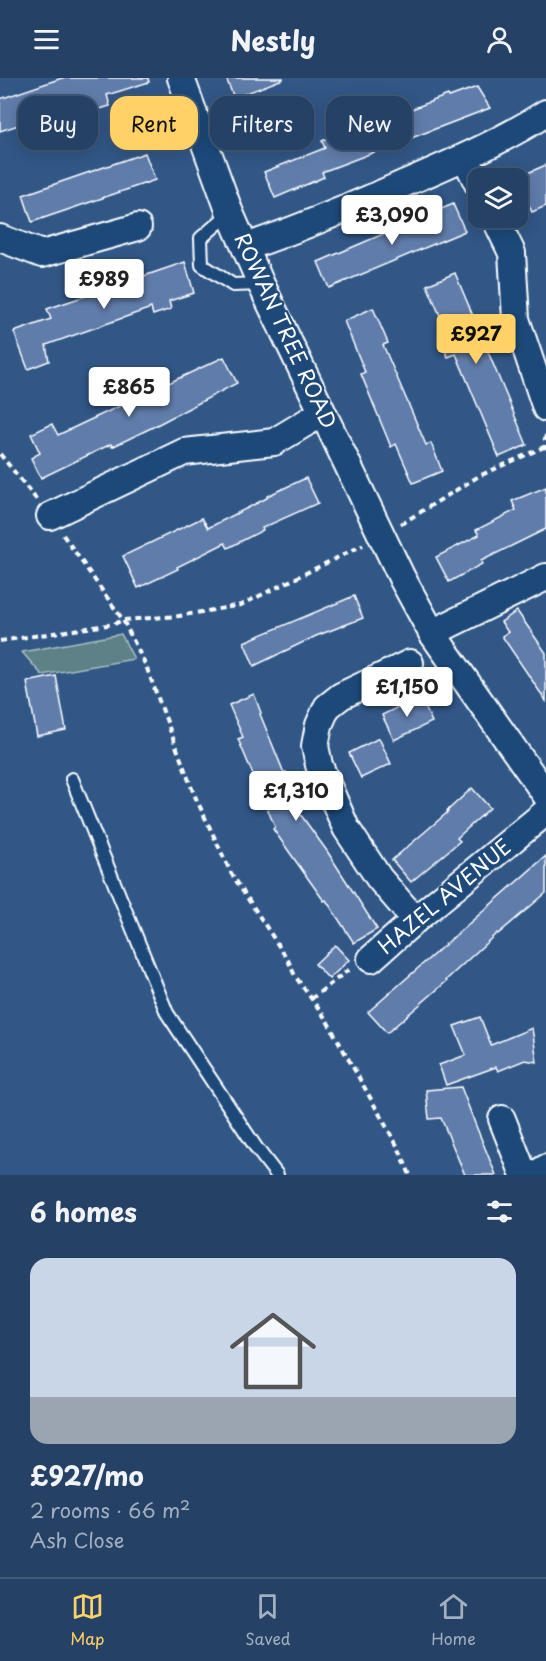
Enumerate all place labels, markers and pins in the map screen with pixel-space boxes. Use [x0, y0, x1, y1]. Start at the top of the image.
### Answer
pin: £3,090 [343, 195, 441, 246]
pin: £989 [68, 259, 140, 310]
pin: £927 [440, 314, 512, 365]
pin: £865 [93, 367, 165, 418]
pin: £1,150 [358, 667, 456, 718]
pin: £1,310 [247, 771, 345, 822]

